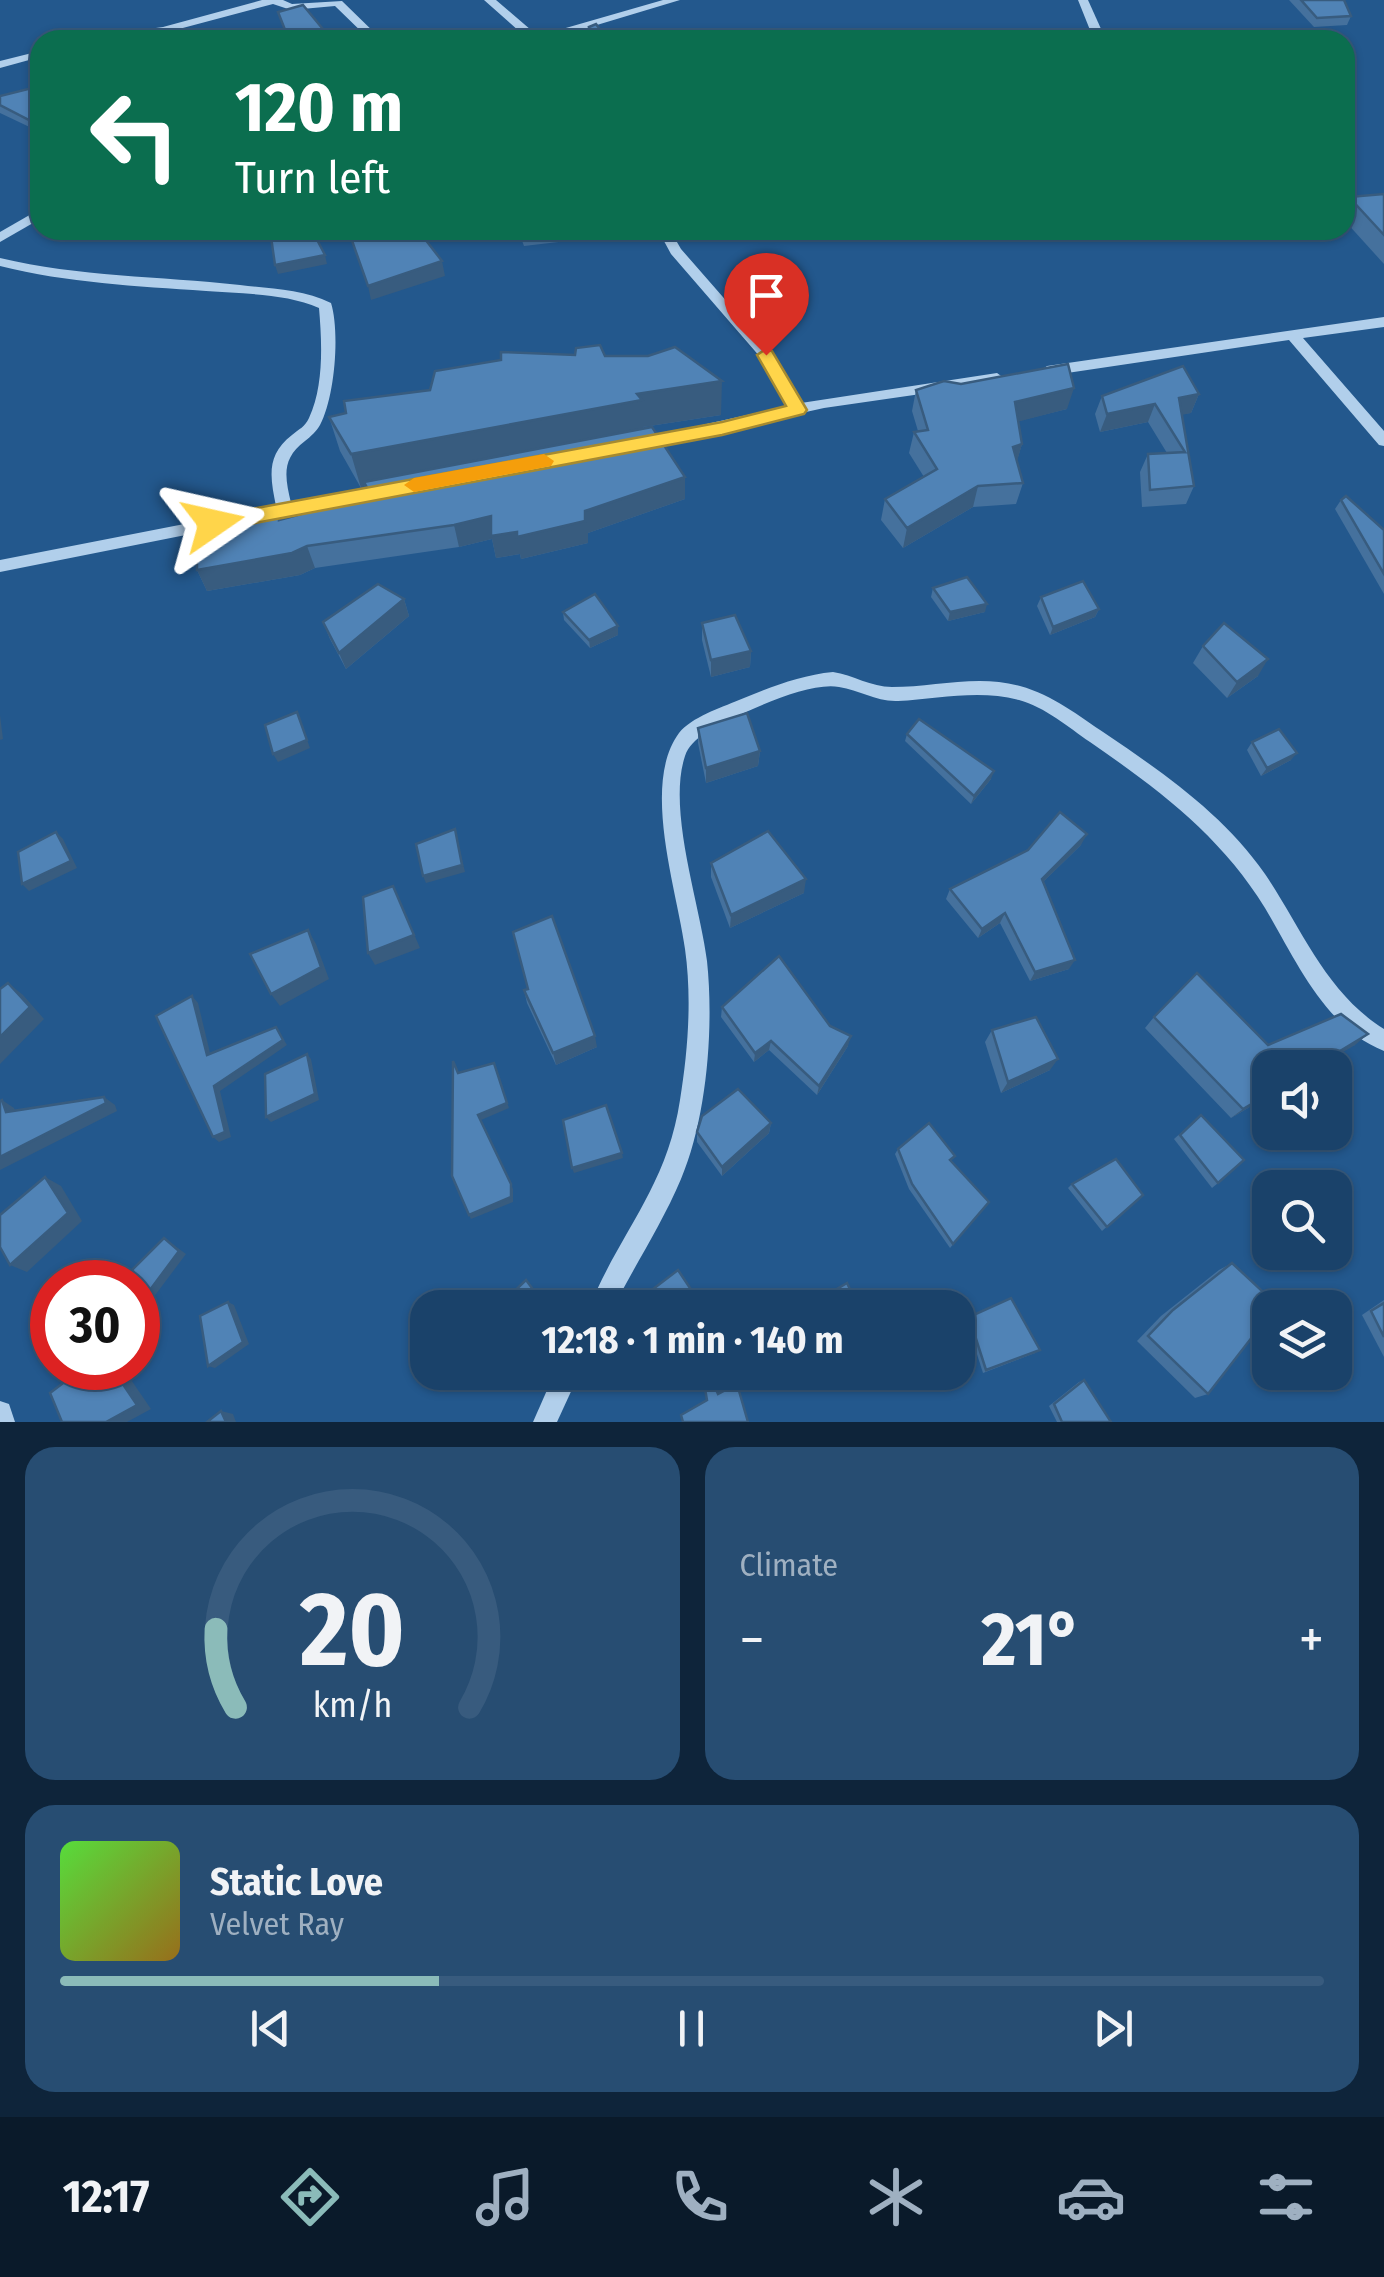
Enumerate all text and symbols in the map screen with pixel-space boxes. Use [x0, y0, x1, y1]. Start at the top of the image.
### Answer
text: 120 m [235, 66, 403, 150]
icon: left [70, 70, 200, 200]
text: Turn left [235, 151, 390, 205]
pin [724, 253, 809, 356]
icon: arrive [739, 268, 794, 323]
position arrow [161, 471, 265, 575]
map controls [1252, 1050, 1352, 1390]
button: sound [1252, 1050, 1352, 1150]
button: search [1252, 1170, 1352, 1270]
speed limit sign: 30 [30, 1260, 160, 1390]
button: layers [1252, 1290, 1352, 1390]
text: 12:18 · 1 min · 140 m [541, 1317, 844, 1363]
text: Climate [740, 1546, 838, 1584]
text: 20 [299, 1568, 405, 1693]
text: 21° [982, 1595, 1082, 1685]
text: − [740, 1607, 764, 1673]
text: + [1299, 1607, 1324, 1673]
text: km/h [312, 1684, 392, 1726]
text: Static Love [210, 1859, 383, 1905]
text: Velvet Ray [210, 1905, 344, 1943]
icon: previous [243, 2001, 298, 2056]
icon: pause [664, 2001, 719, 2056]
icon: next [1086, 2001, 1141, 2056]
icon: directions [275, 2162, 345, 2232]
icon: music [470, 2162, 540, 2232]
icon: phone [665, 2162, 735, 2232]
icon: climate [861, 2162, 931, 2232]
icon: car [1056, 2162, 1126, 2232]
icon: filters [1251, 2162, 1321, 2232]
text: 12:17 [63, 2170, 150, 2224]

